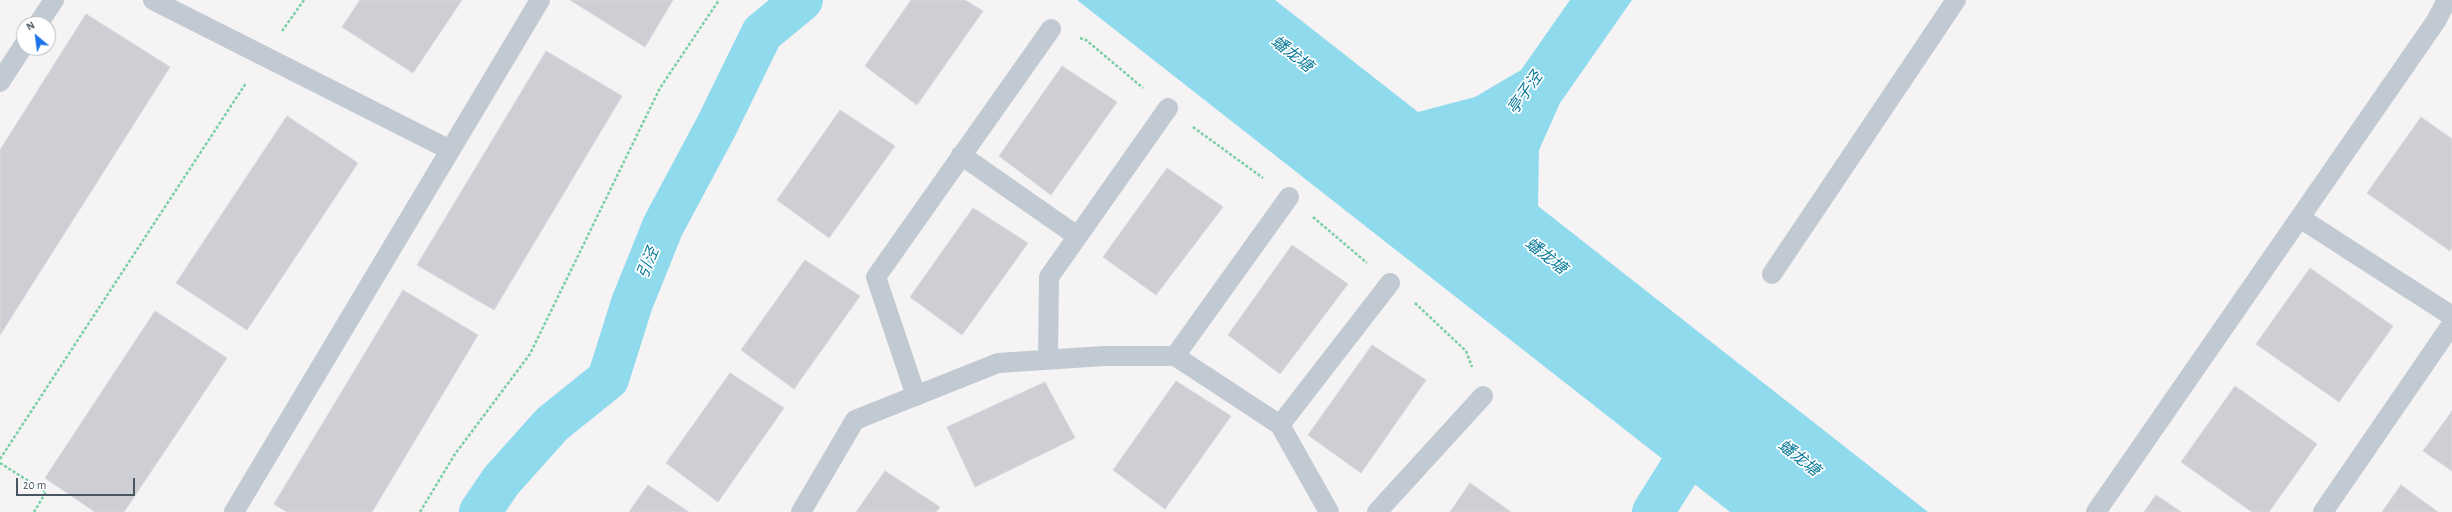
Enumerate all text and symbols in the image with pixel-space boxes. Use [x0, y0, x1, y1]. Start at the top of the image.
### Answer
north arrow [16, 16, 56, 56]
text: N [24, 19, 36, 33]
water label: 蟠龙塘 [1267, 32, 1317, 76]
water label: 亭子泾 [1503, 68, 1547, 118]
water label: 蟠龙塘 [1521, 234, 1571, 278]
water label: 引泾 [633, 245, 663, 281]
water label: 蟠龙塘 [1774, 436, 1824, 480]
scale bar [18, 470, 137, 496]
text: 20 m [23, 479, 46, 491]

